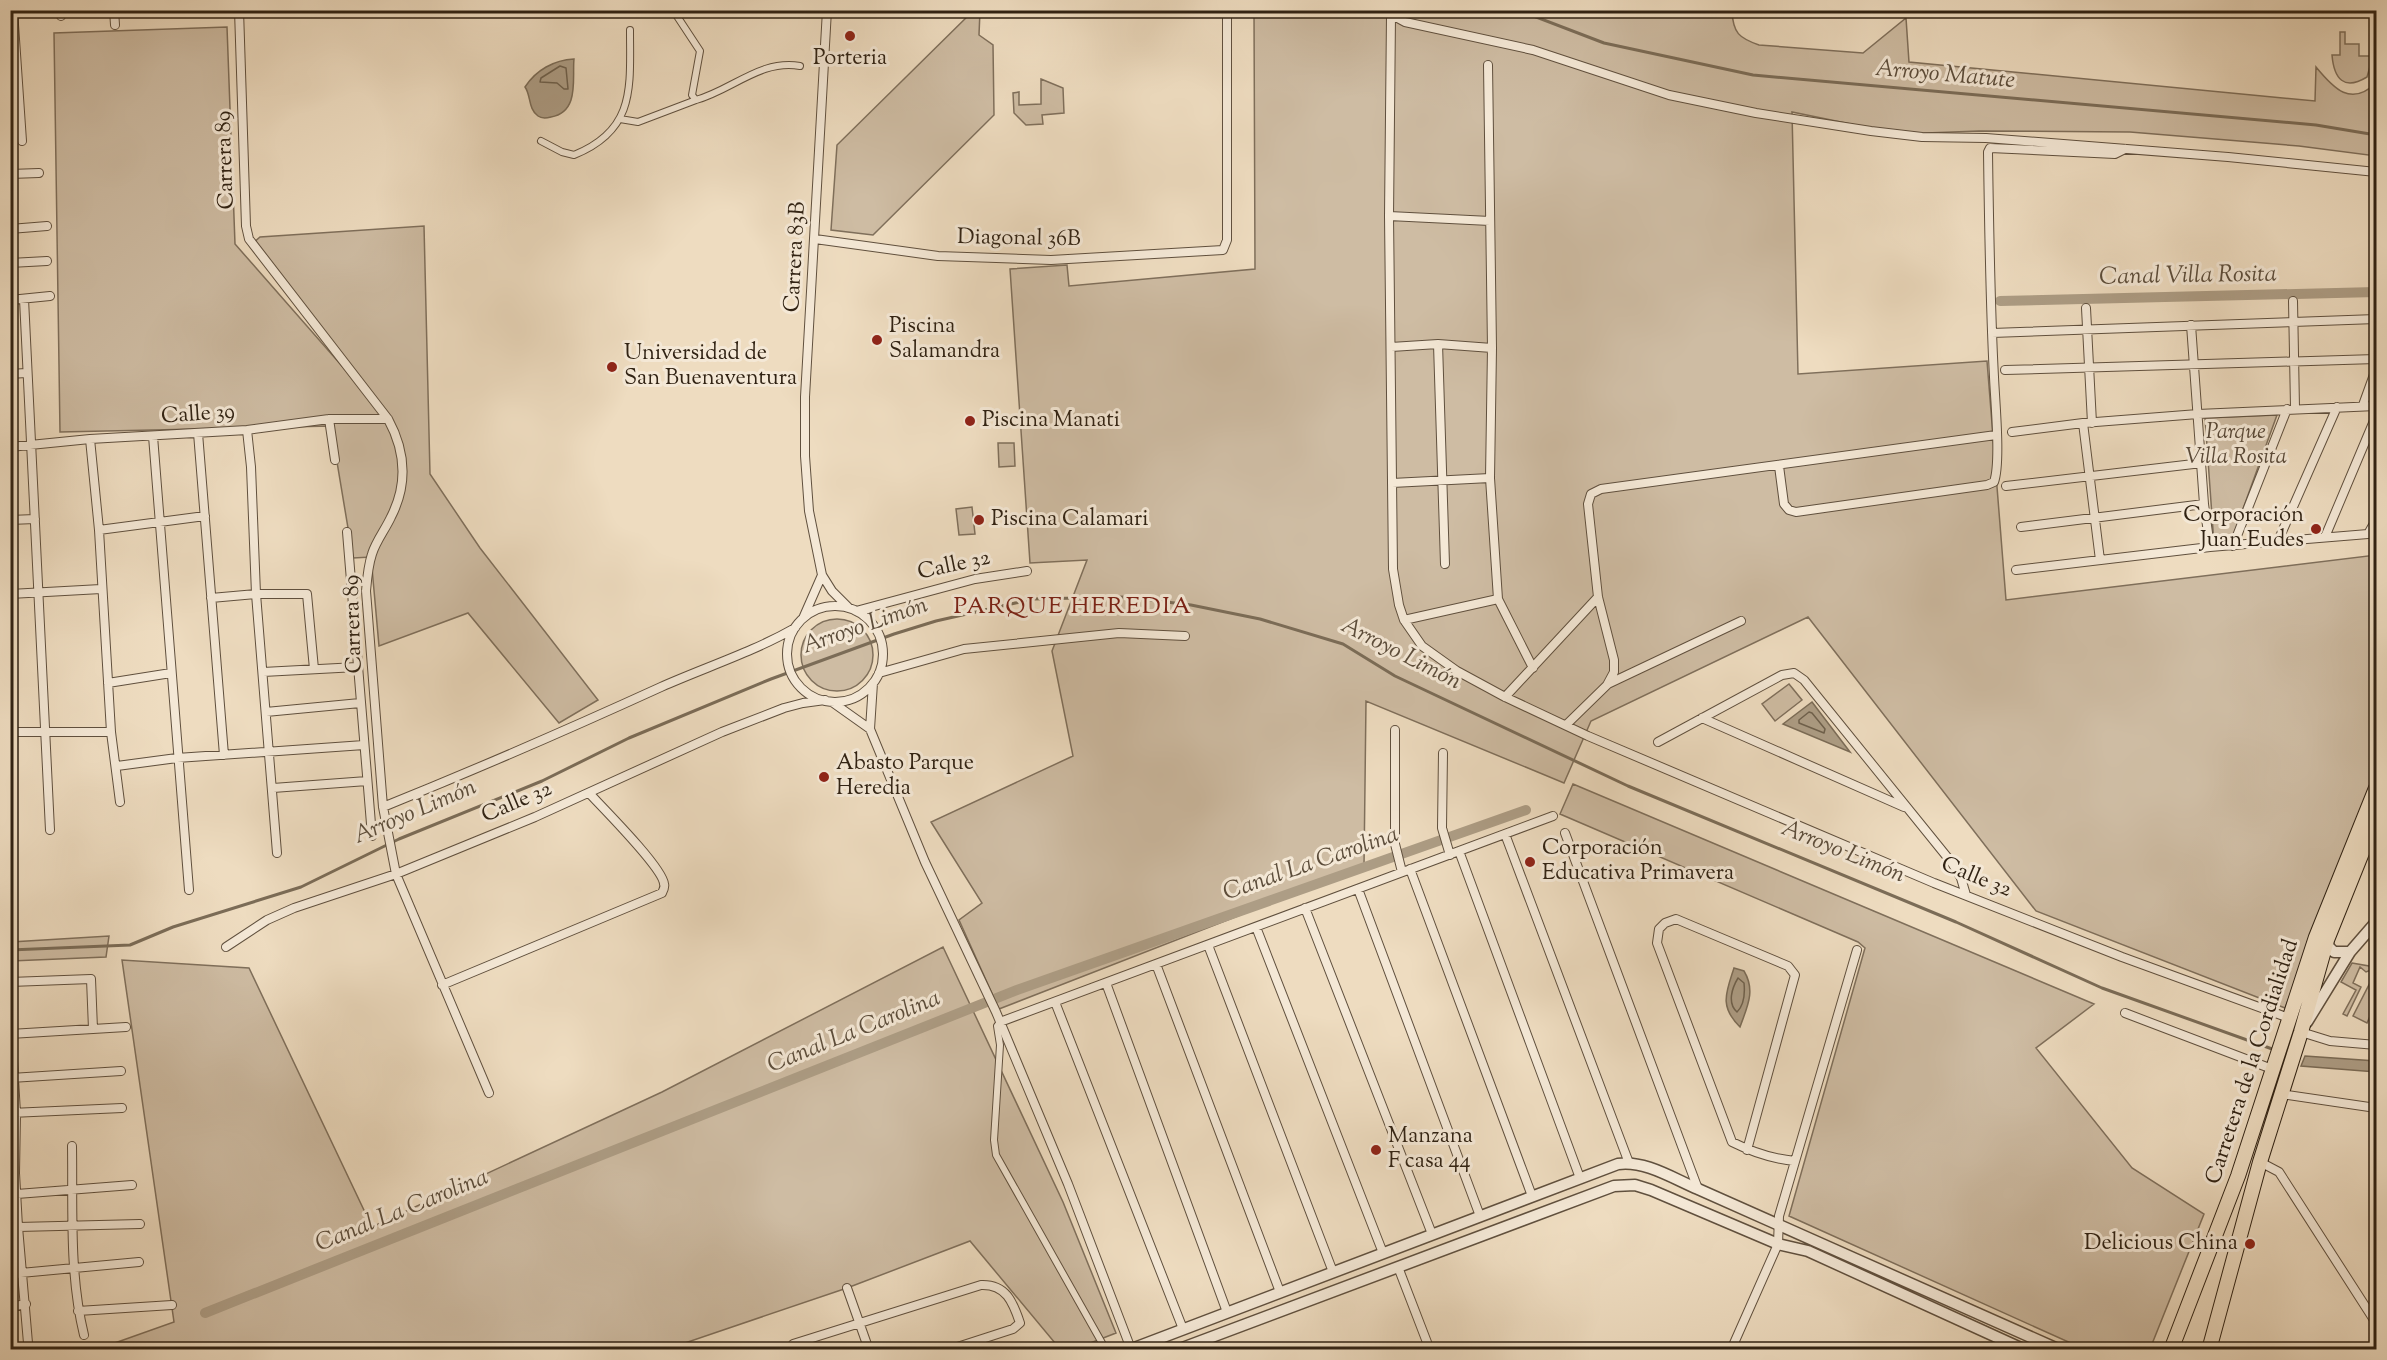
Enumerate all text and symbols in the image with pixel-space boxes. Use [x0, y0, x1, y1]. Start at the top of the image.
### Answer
marker: Porteria [843, 29, 857, 43]
place label: Porteria [813, 43, 887, 75]
water label: Arroyo Matute [1874, 52, 2016, 98]
street label: Carrera 89 [208, 110, 244, 210]
street label: Carrera 83B [777, 201, 815, 313]
street label: Diagonal 36B [957, 222, 1081, 256]
water label: Canal Villa Rosita [2099, 257, 2277, 295]
place label: Piscina Salamandra [889, 311, 1000, 368]
marker: Piscina Salamandra [870, 333, 884, 347]
place label: Universidad de San Buenaventura [624, 338, 797, 395]
marker: Universidad de San Buenaventura [605, 360, 619, 374]
street label: Calle 39 [160, 396, 236, 434]
place label: Piscina Manati [982, 405, 1120, 437]
marker: Piscina Manati [963, 414, 977, 428]
park label: Parque Villa Rosita [2185, 417, 2287, 474]
place label: Corporación Juan Eudes [2183, 500, 2304, 557]
place label: Piscina Calamari [991, 504, 1148, 536]
marker: Piscina Calamari [972, 513, 986, 527]
marker: Corporación Juan Eudes [2309, 522, 2323, 536]
street label: Calle 32 [915, 543, 993, 589]
street label: Carrera 89 [336, 574, 372, 674]
water label: Arroyo Limón [797, 588, 933, 663]
district label: PARQUE HEREDIA [953, 590, 1193, 624]
water label: Arroyo Limón [1335, 609, 1468, 699]
place label: Abasto Parque Heredia [836, 748, 974, 805]
marker: Abasto Parque Heredia [817, 770, 831, 784]
water label: Arroyo Limón [348, 771, 482, 853]
street label: Calle 32 [477, 774, 557, 832]
water label: Arroyo Limón [1776, 812, 1911, 892]
water label: Canal La Carolina [1219, 818, 1403, 910]
place label: Corporación Educativa Primavera [1542, 833, 1734, 890]
street label: Calle 32 [1936, 849, 2016, 907]
marker: Corporación Educativa Primavera [1523, 855, 1537, 869]
street label: Carretera de la Cordialidad [2198, 935, 2308, 1189]
water label: Canal La Carolina [762, 982, 946, 1082]
place label: Manzana F casa 44 [1388, 1121, 1473, 1178]
marker: Manzana F casa 44 [1369, 1143, 1383, 1157]
water label: Canal La Carolina [310, 1161, 494, 1261]
place label: Delicious China [2084, 1228, 2238, 1260]
marker: Delicious China [2243, 1237, 2257, 1251]

